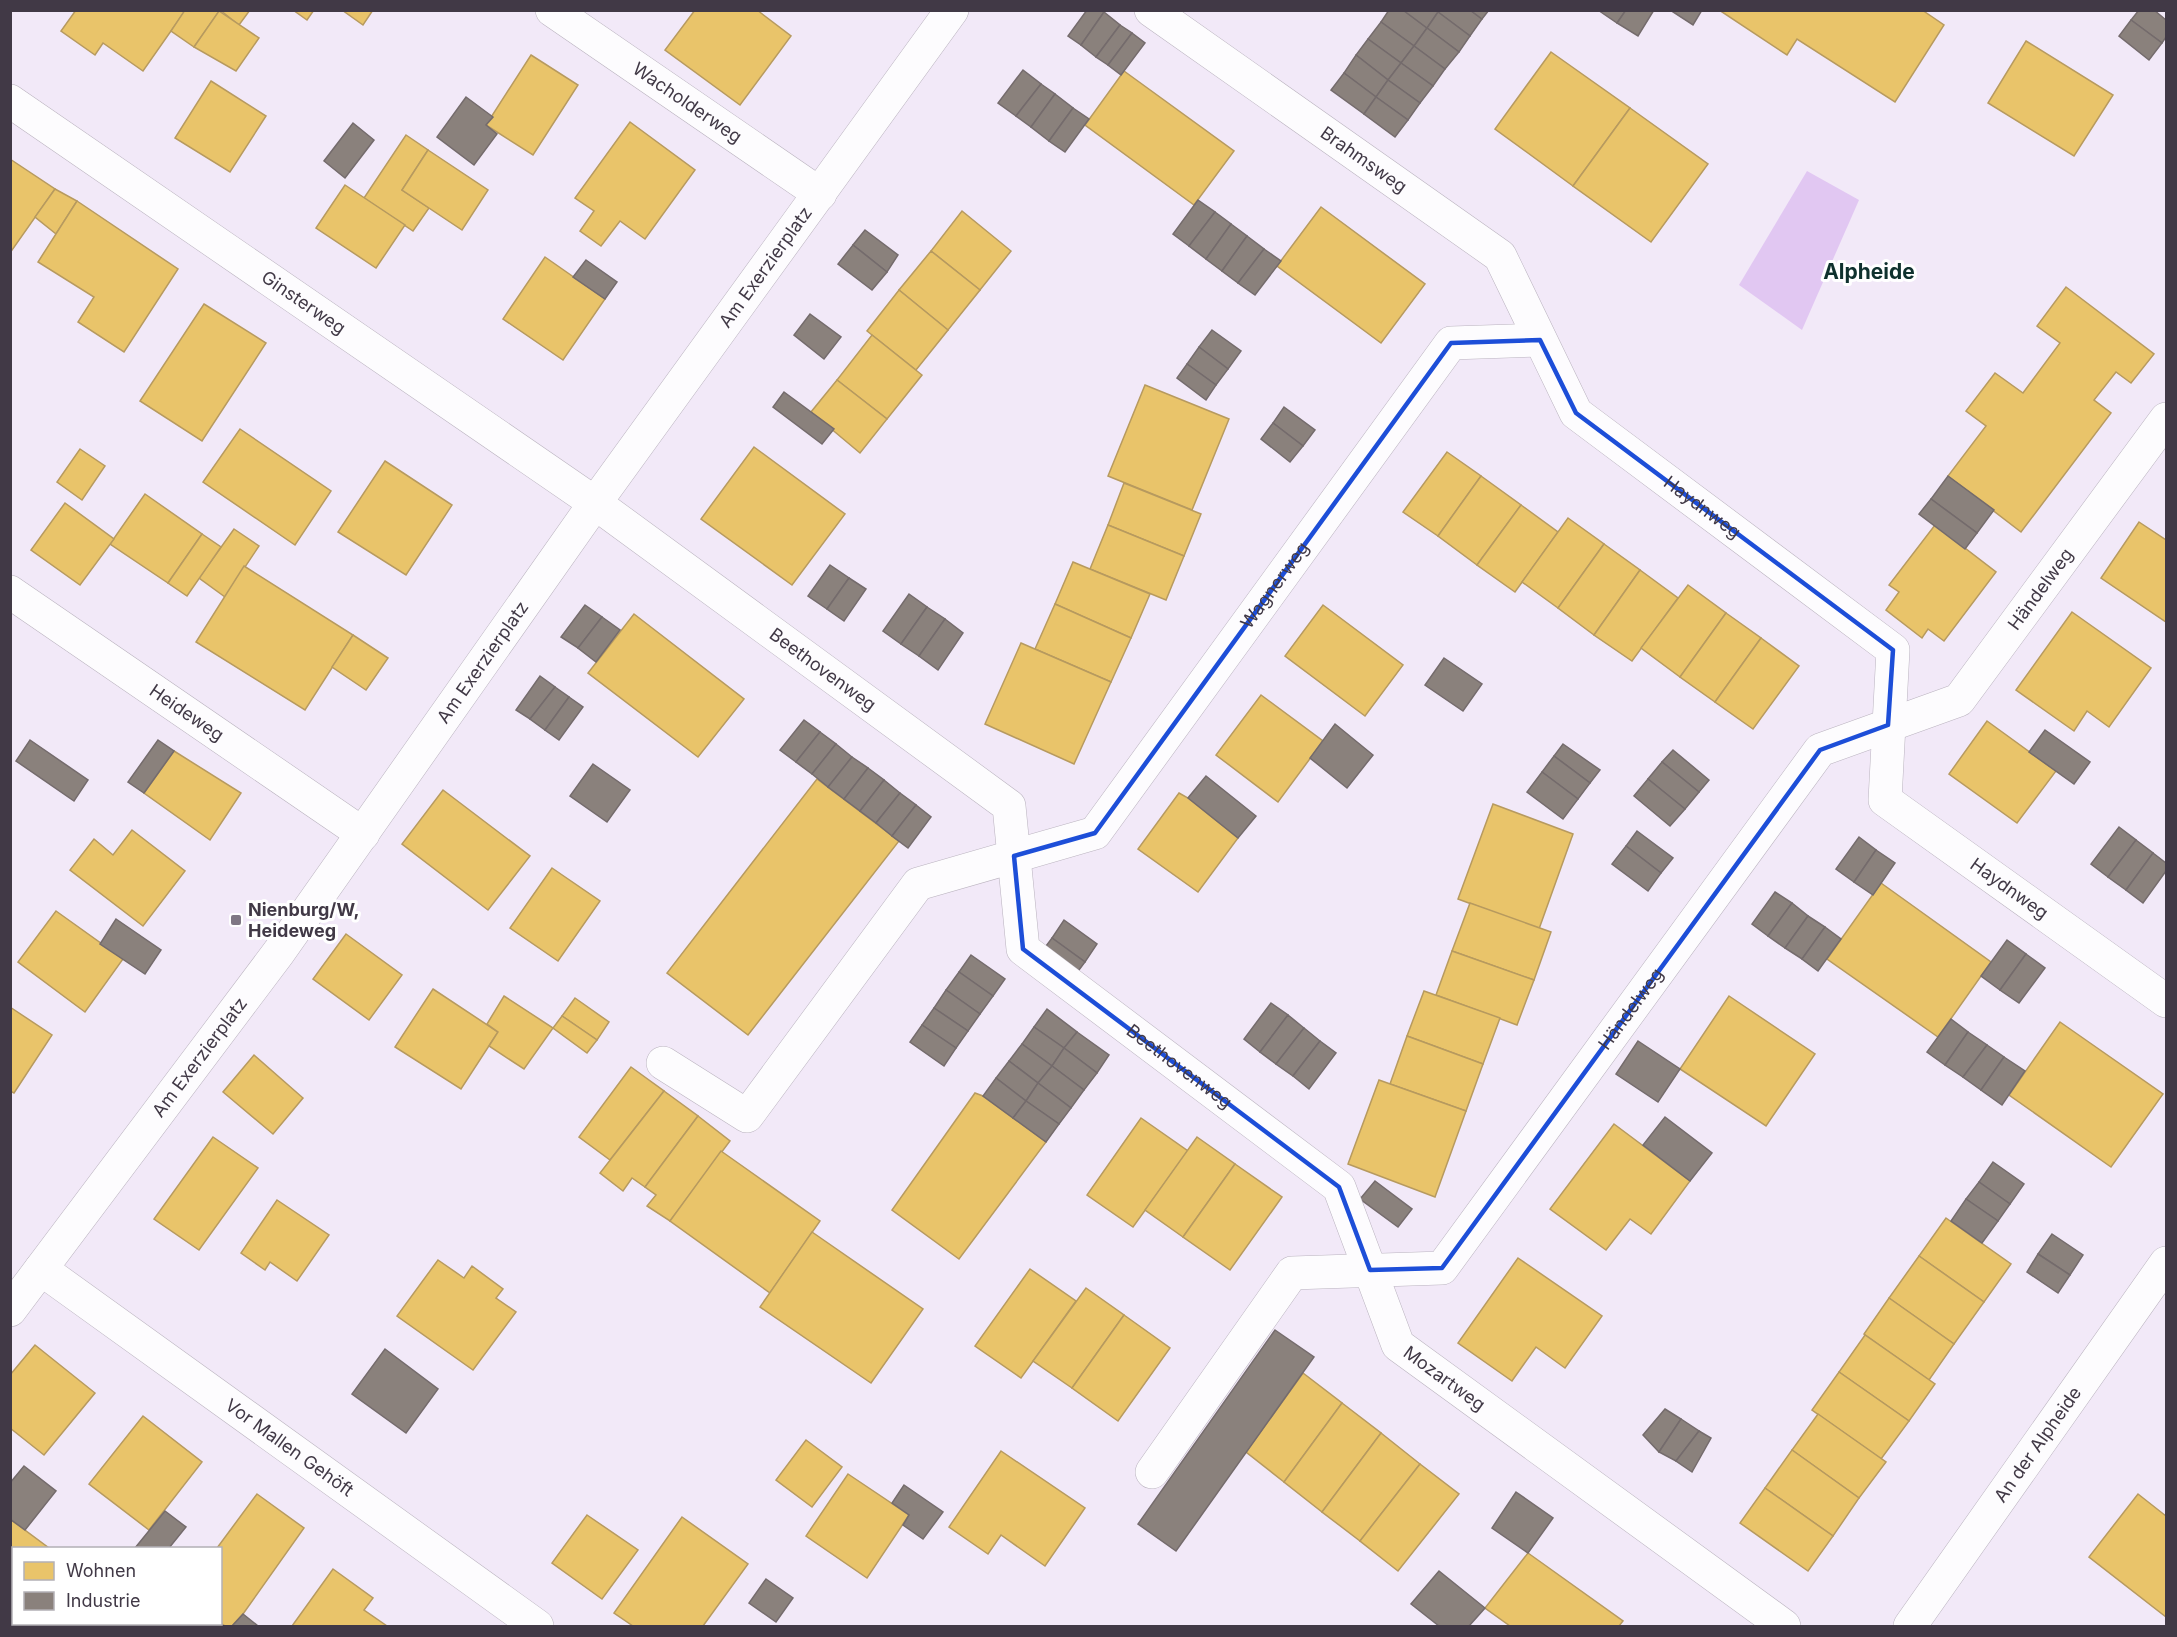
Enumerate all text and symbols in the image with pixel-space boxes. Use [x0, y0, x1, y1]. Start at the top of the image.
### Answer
street label: Wacholderweg [629, 58, 746, 147]
street label: Brahmsweg [1317, 122, 1411, 197]
street label: Am Exerzierplatz [715, 202, 816, 331]
district label: Alpheide [1823, 259, 1915, 284]
street label: Ginsterweg [258, 266, 350, 338]
street label: Haydnweg [1660, 471, 1745, 543]
street label: Wagnerweg [1236, 537, 1313, 632]
street label: Händelweg [2003, 544, 2077, 634]
street label: Am Exerzierplatz [432, 597, 532, 727]
street label: Beethovenweg [766, 623, 880, 715]
street label: Heideweg [146, 680, 228, 745]
street label: Haydnweg [1966, 853, 2052, 923]
place label: Nienburg/W, Heideweg [248, 899, 359, 941]
marker: Nienburg/W, Heideweg [229, 913, 243, 927]
street label: Händelweg [1594, 964, 1667, 1054]
street label: Am Exerzierplatz [148, 993, 251, 1121]
street label: Beethovenweg [1123, 1020, 1236, 1113]
street label: Mozartweg [1400, 1342, 1490, 1415]
street label: An der Alpheide [1990, 1383, 2085, 1506]
street label: Vor Mallen Gehöft [222, 1394, 358, 1501]
legend [12, 1547, 222, 1625]
text: Wohnen [66, 1560, 136, 1581]
text: Industrie [66, 1590, 140, 1611]

